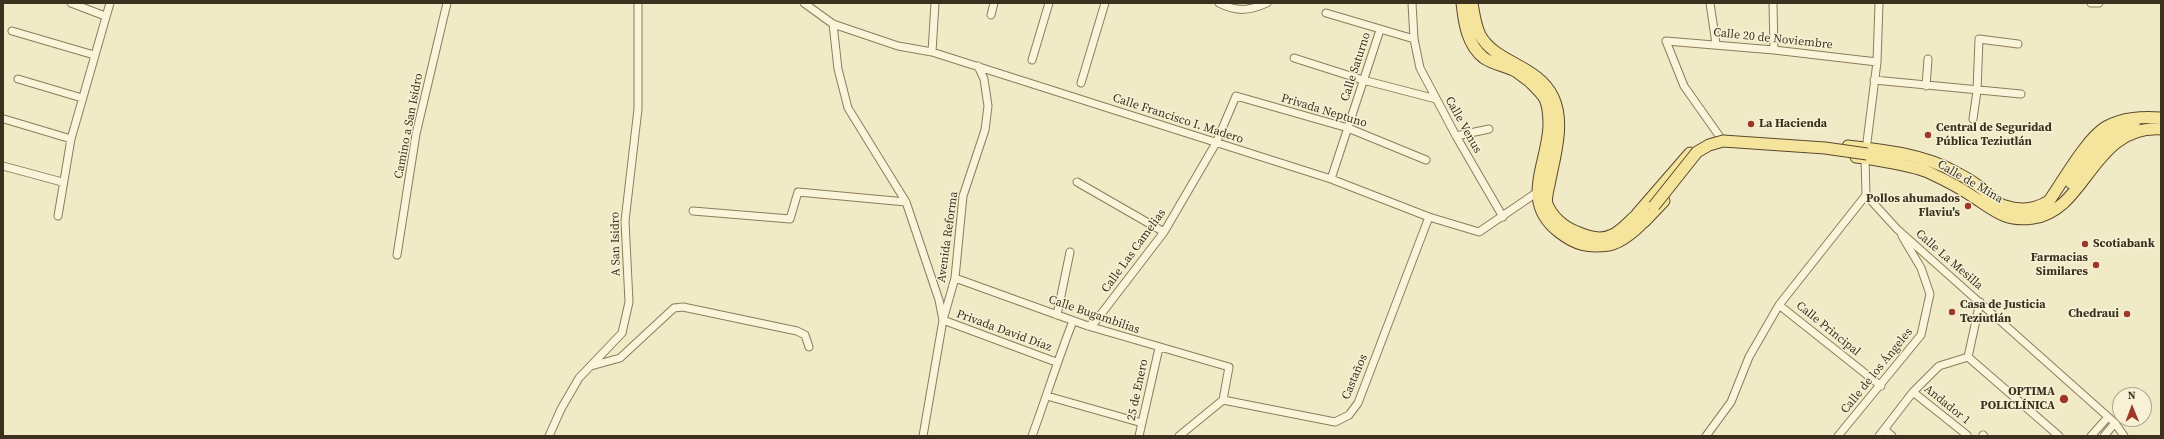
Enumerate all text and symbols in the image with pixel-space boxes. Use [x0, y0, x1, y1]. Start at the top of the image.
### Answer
street label: Calle 20 de Noviembre [1713, 26, 1833, 52]
street label: Calle Saturno [1338, 31, 1374, 103]
street label: Camino a San Isidro [392, 72, 426, 180]
street label: Calle Francisco I. Madero [1111, 91, 1245, 147]
street label: Privada Neptuno [1279, 91, 1369, 131]
street label: Calle Venus [1442, 94, 1484, 156]
place label: La Hacienda [1759, 117, 1827, 131]
marker: La Hacienda [1746, 119, 1756, 129]
place label: Central de Seguridad Pública Teziutlán [1936, 121, 2052, 149]
marker: Central de Seguridad Pública Teziutlán [1923, 130, 1933, 140]
street label: Calle de Mina [1935, 157, 2005, 207]
street label: Avenida Reforma [934, 190, 962, 284]
place label: Pollos ahumados Flaviu's [1866, 192, 1960, 220]
marker: Pollos ahumados Flaviu's [1963, 201, 1973, 211]
street label: Calle Las Camelias [1099, 206, 1169, 296]
street label: A San Isidro [608, 212, 624, 276]
street label: Calle La Mesilla [1912, 227, 1986, 293]
place label: Scotiabank [2093, 237, 2155, 251]
marker: Scotiabank [2080, 239, 2090, 249]
place label: Farmacias Similares [2031, 251, 2088, 279]
marker: Farmacias Similares [2091, 260, 2101, 270]
street label: Calle Bugambilias [1046, 293, 1142, 337]
place label: Casa de Justicia Teziutlán [1960, 298, 2046, 326]
street label: Calle Principal [1793, 299, 1863, 359]
street label: Privada David Díaz [954, 307, 1054, 355]
marker: Casa de Justicia Teziutlán [1947, 307, 1957, 317]
place label: Chedraui [2068, 307, 2119, 321]
marker: Chedraui [2122, 309, 2132, 319]
street label: Calle de los Ángeles [1838, 325, 1916, 417]
street label: Castaños [1339, 352, 1371, 402]
street label: 25 de Enero [1124, 358, 1152, 422]
street label: Andador 1 [1921, 382, 1973, 428]
place label: OPTIMA POLICLÍNICA [1980, 385, 2055, 413]
north arrow [2112, 387, 2152, 427]
text: N [2128, 388, 2136, 403]
marker: OPTIMA POLICLÍNICA [2058, 393, 2070, 405]

